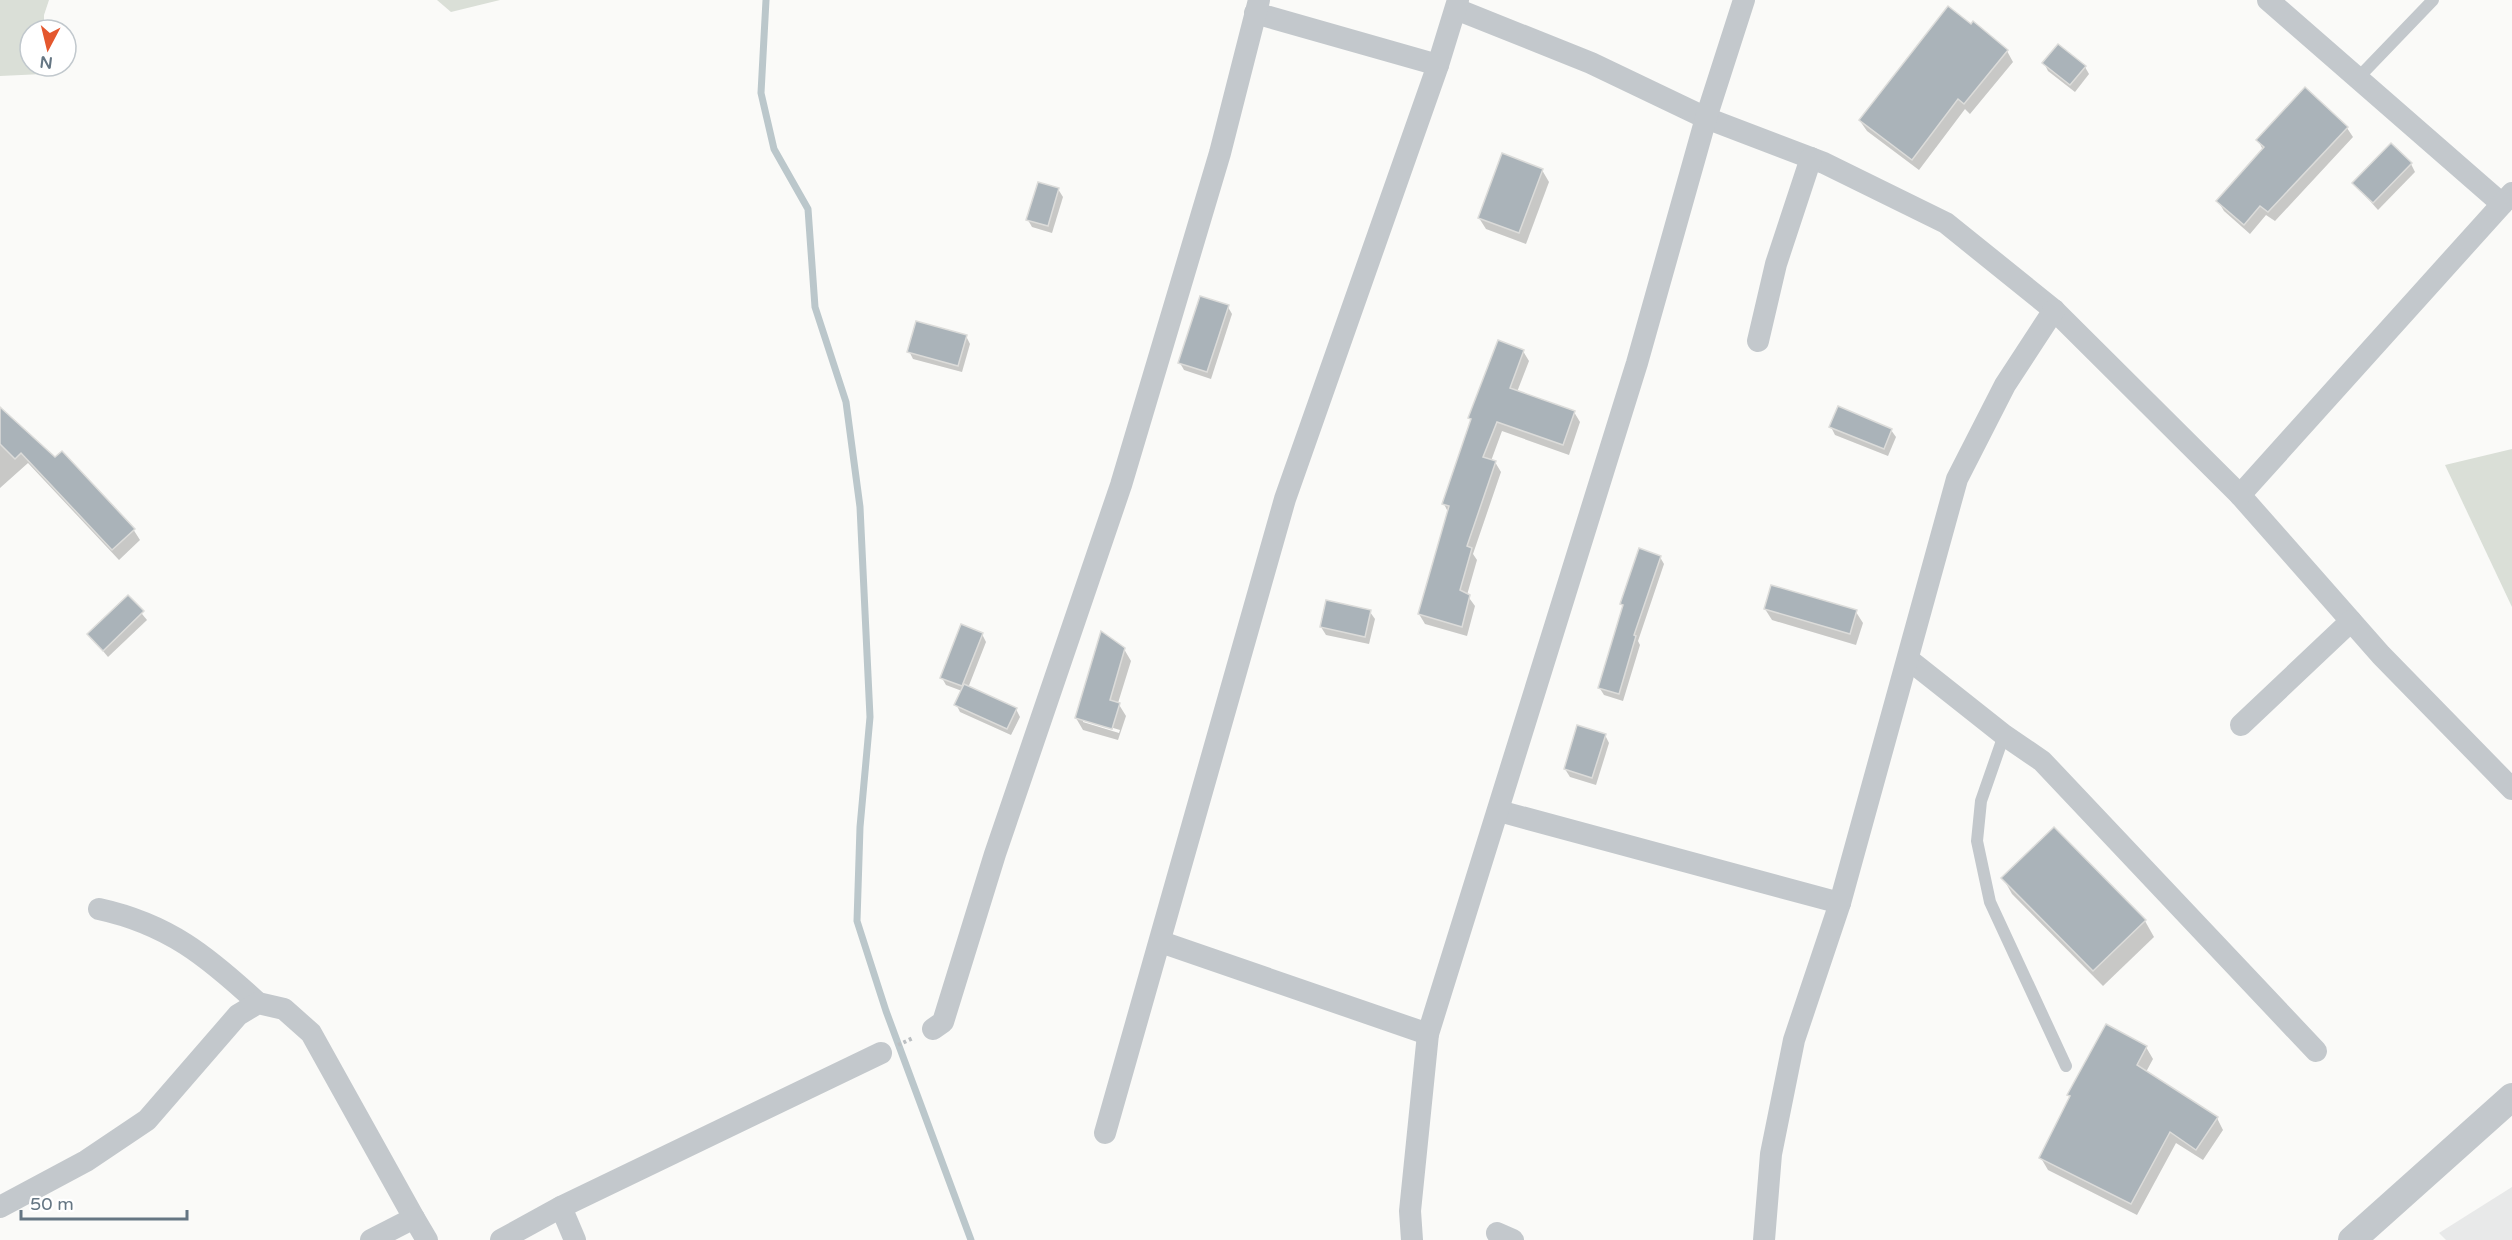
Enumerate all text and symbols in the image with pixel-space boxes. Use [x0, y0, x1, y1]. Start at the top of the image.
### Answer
north arrow [18, 18, 78, 78]
text: N [39, 51, 54, 73]
scale bar [21, 1183, 188, 1221]
text: 50 m [30, 1193, 74, 1215]

